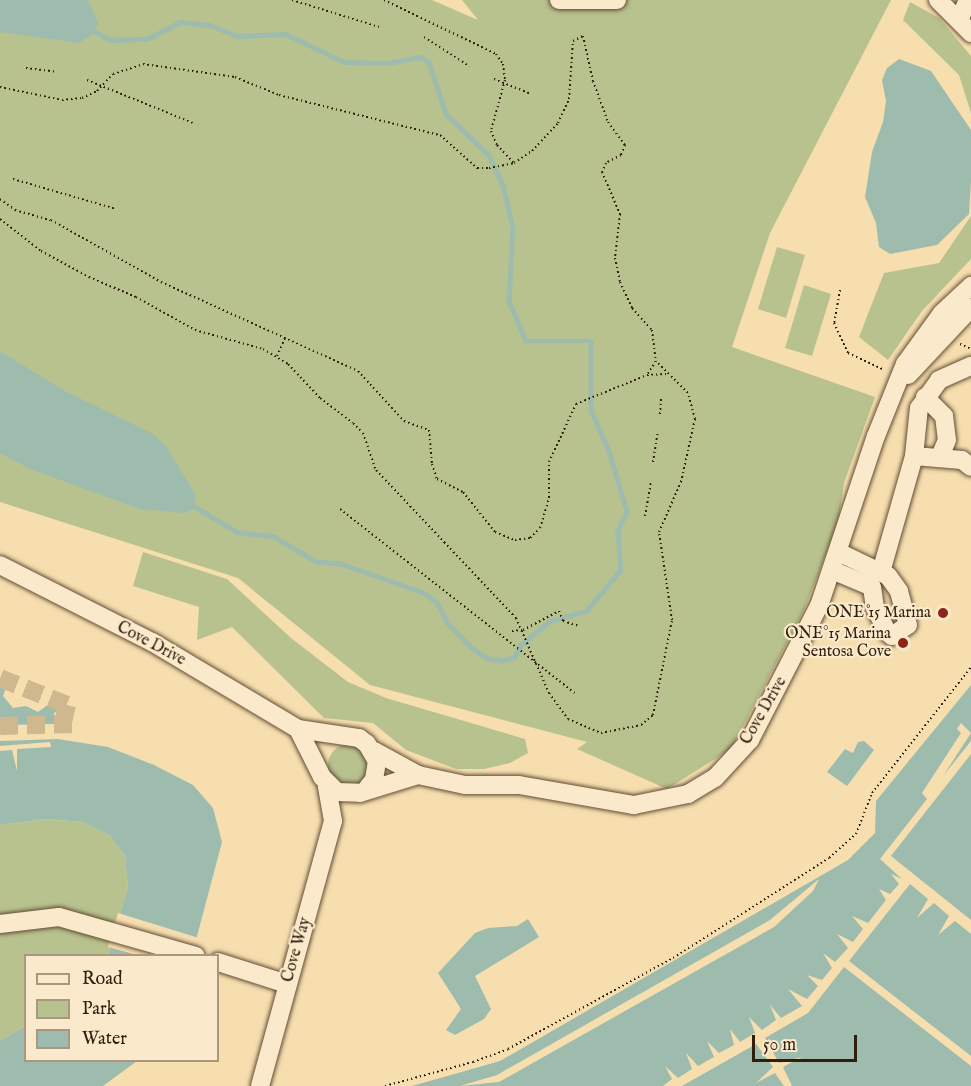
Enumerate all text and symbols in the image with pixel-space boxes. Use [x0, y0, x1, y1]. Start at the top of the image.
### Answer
place label: ONE ̊15 Marina [827, 603, 931, 623]
marker: ONE ̊15 Marina [936, 606, 950, 620]
street label: Cove Drive [113, 618, 189, 670]
place label: ONE°15 Marina Sentosa Cove [785, 624, 891, 662]
marker: ONE°15 Marina Sentosa Cove [896, 636, 910, 650]
street label: Cove Drive [737, 674, 791, 748]
street label: Cove Way [279, 915, 315, 985]
legend [24, 954, 219, 1062]
text: Road [82, 968, 123, 991]
text: Park [82, 998, 116, 1021]
scale bar [755, 1023, 860, 1061]
text: Water [82, 1028, 127, 1051]
text: 50 m [763, 1034, 796, 1057]

